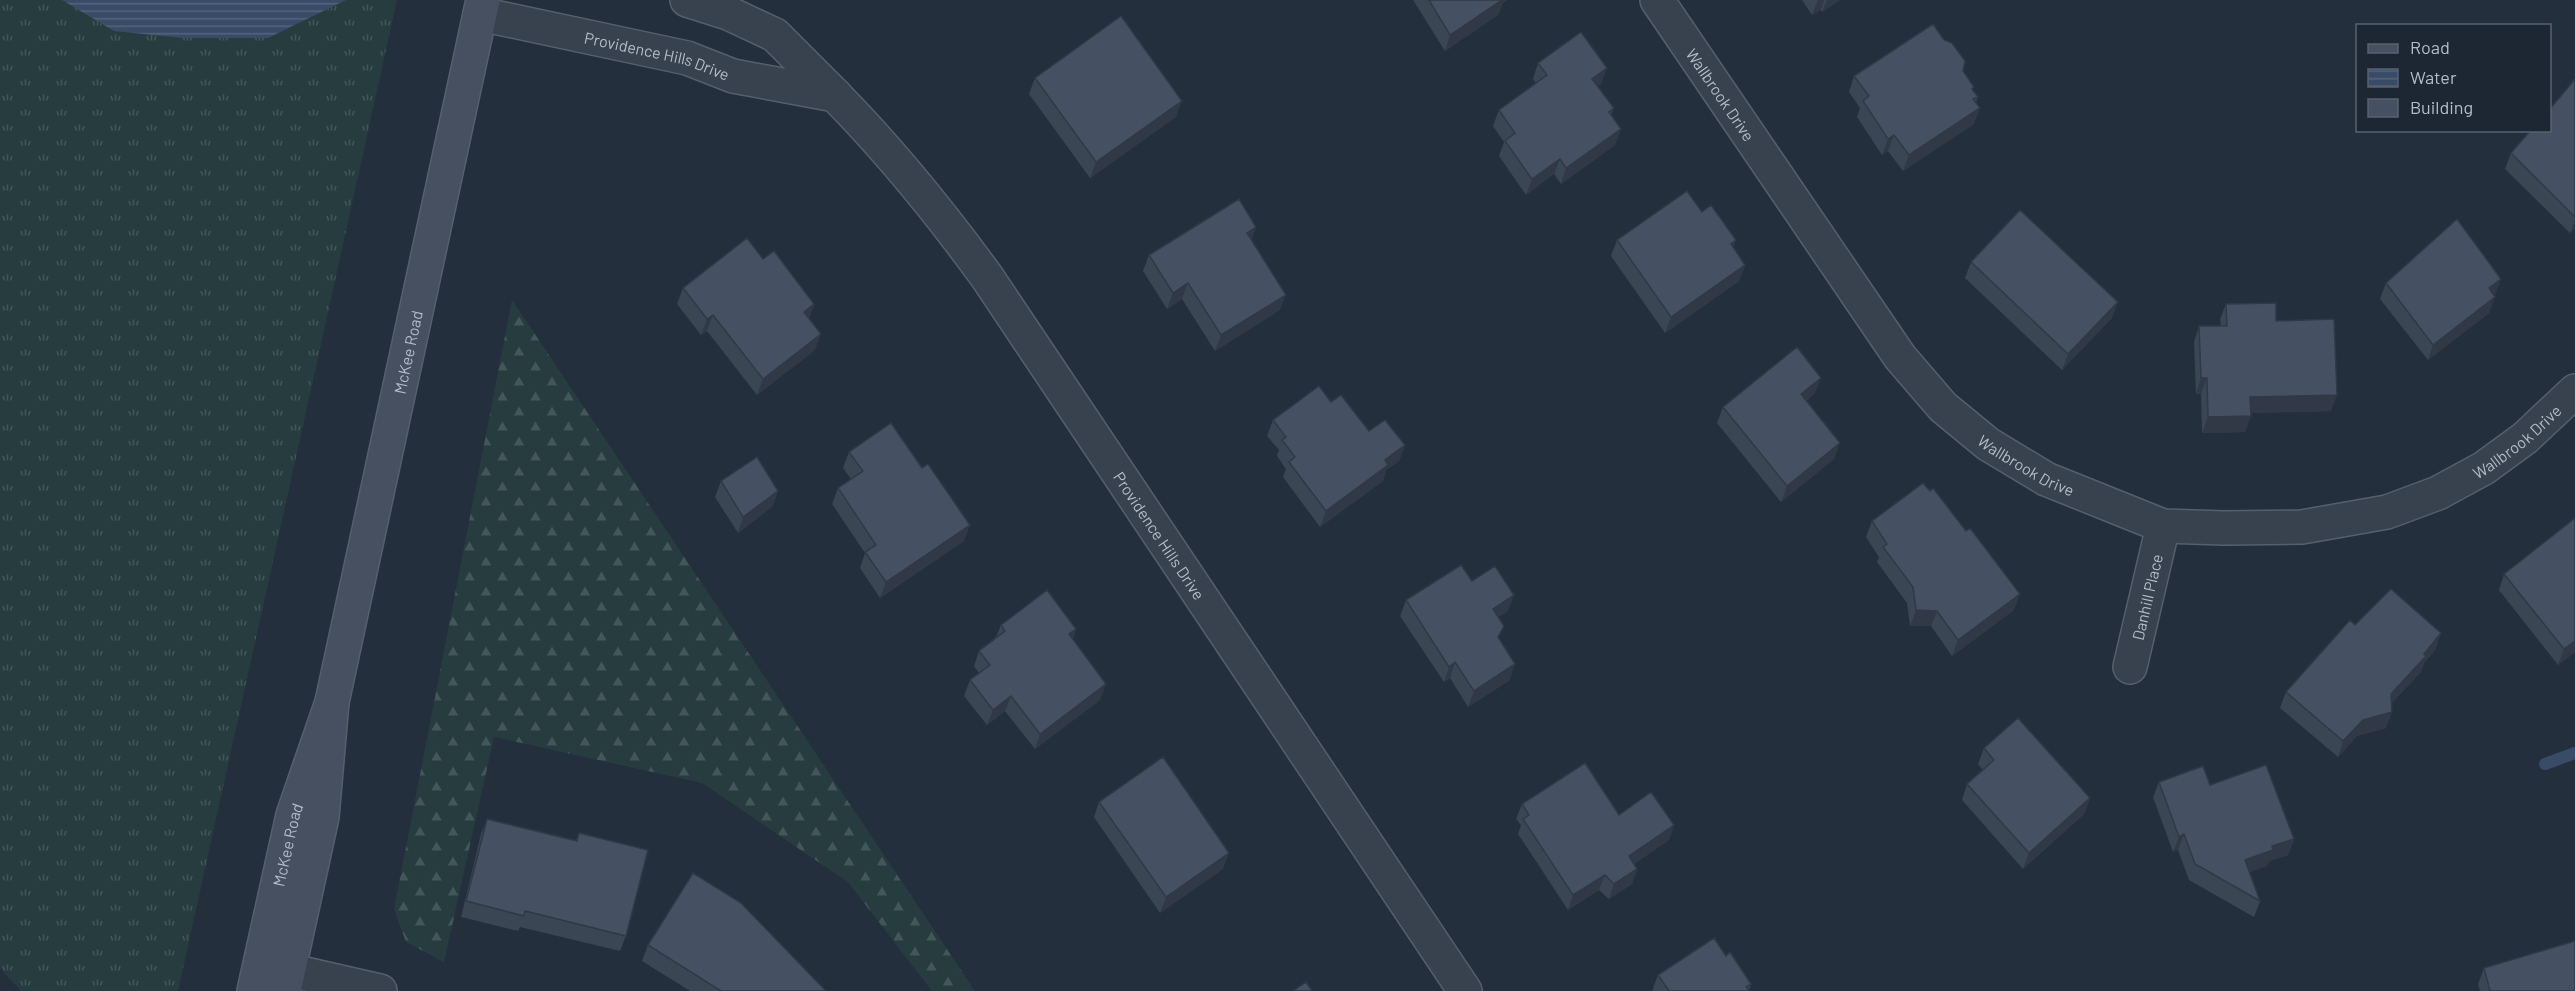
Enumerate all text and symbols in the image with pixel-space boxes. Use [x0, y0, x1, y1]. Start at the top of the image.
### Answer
legend [2356, 24, 2551, 132]
street label: Providence Hills Drive [583, 27, 733, 83]
text: Road [2410, 36, 2450, 58]
street label: Wallbrook Drive [1683, 44, 1759, 144]
text: Water [2410, 66, 2457, 88]
text: Building [2410, 96, 2473, 118]
street label: McKee Road [389, 308, 426, 396]
street label: Wallbrook Drive [2469, 400, 2564, 482]
street label: Wallbrook Drive [1974, 430, 2077, 499]
street label: Providence Hills Drive [1110, 468, 1209, 603]
street label: Danhill Place [2127, 552, 2166, 642]
street label: McKee Road [268, 800, 306, 888]

